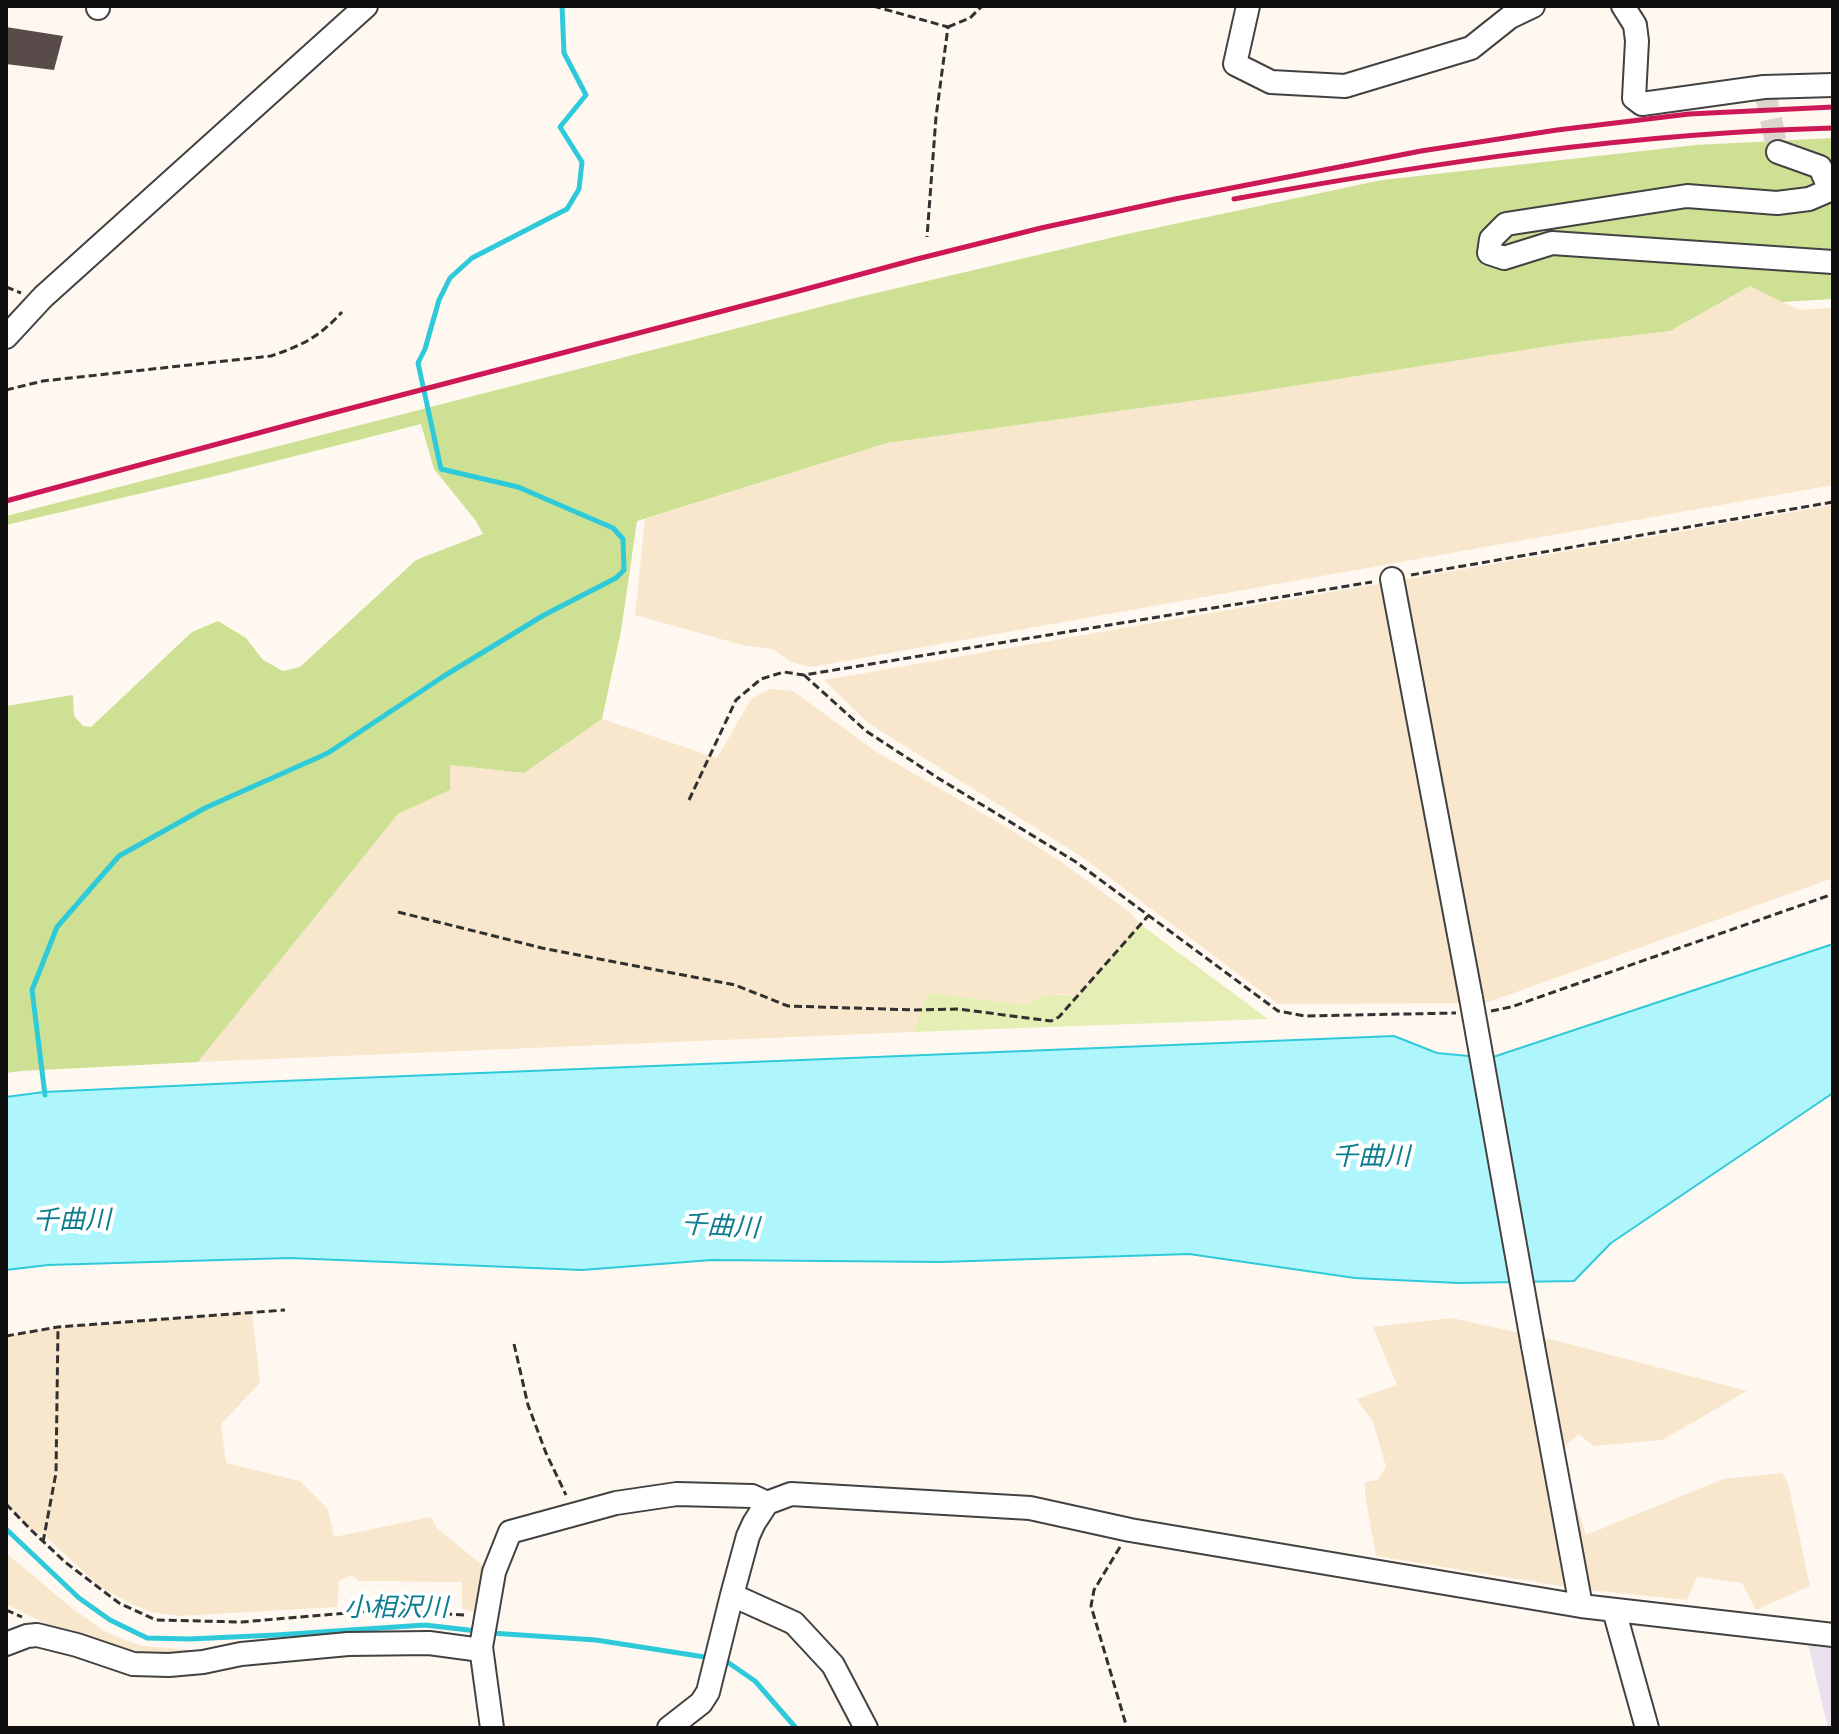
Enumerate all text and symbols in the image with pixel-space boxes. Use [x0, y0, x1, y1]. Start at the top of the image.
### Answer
water label: 千曲川 [1332, 1142, 1410, 1174]
water label: 千曲川 [33, 1206, 111, 1238]
water label: 千曲川 [680, 1210, 760, 1246]
water label: 小相沢川 [344, 1593, 448, 1625]

